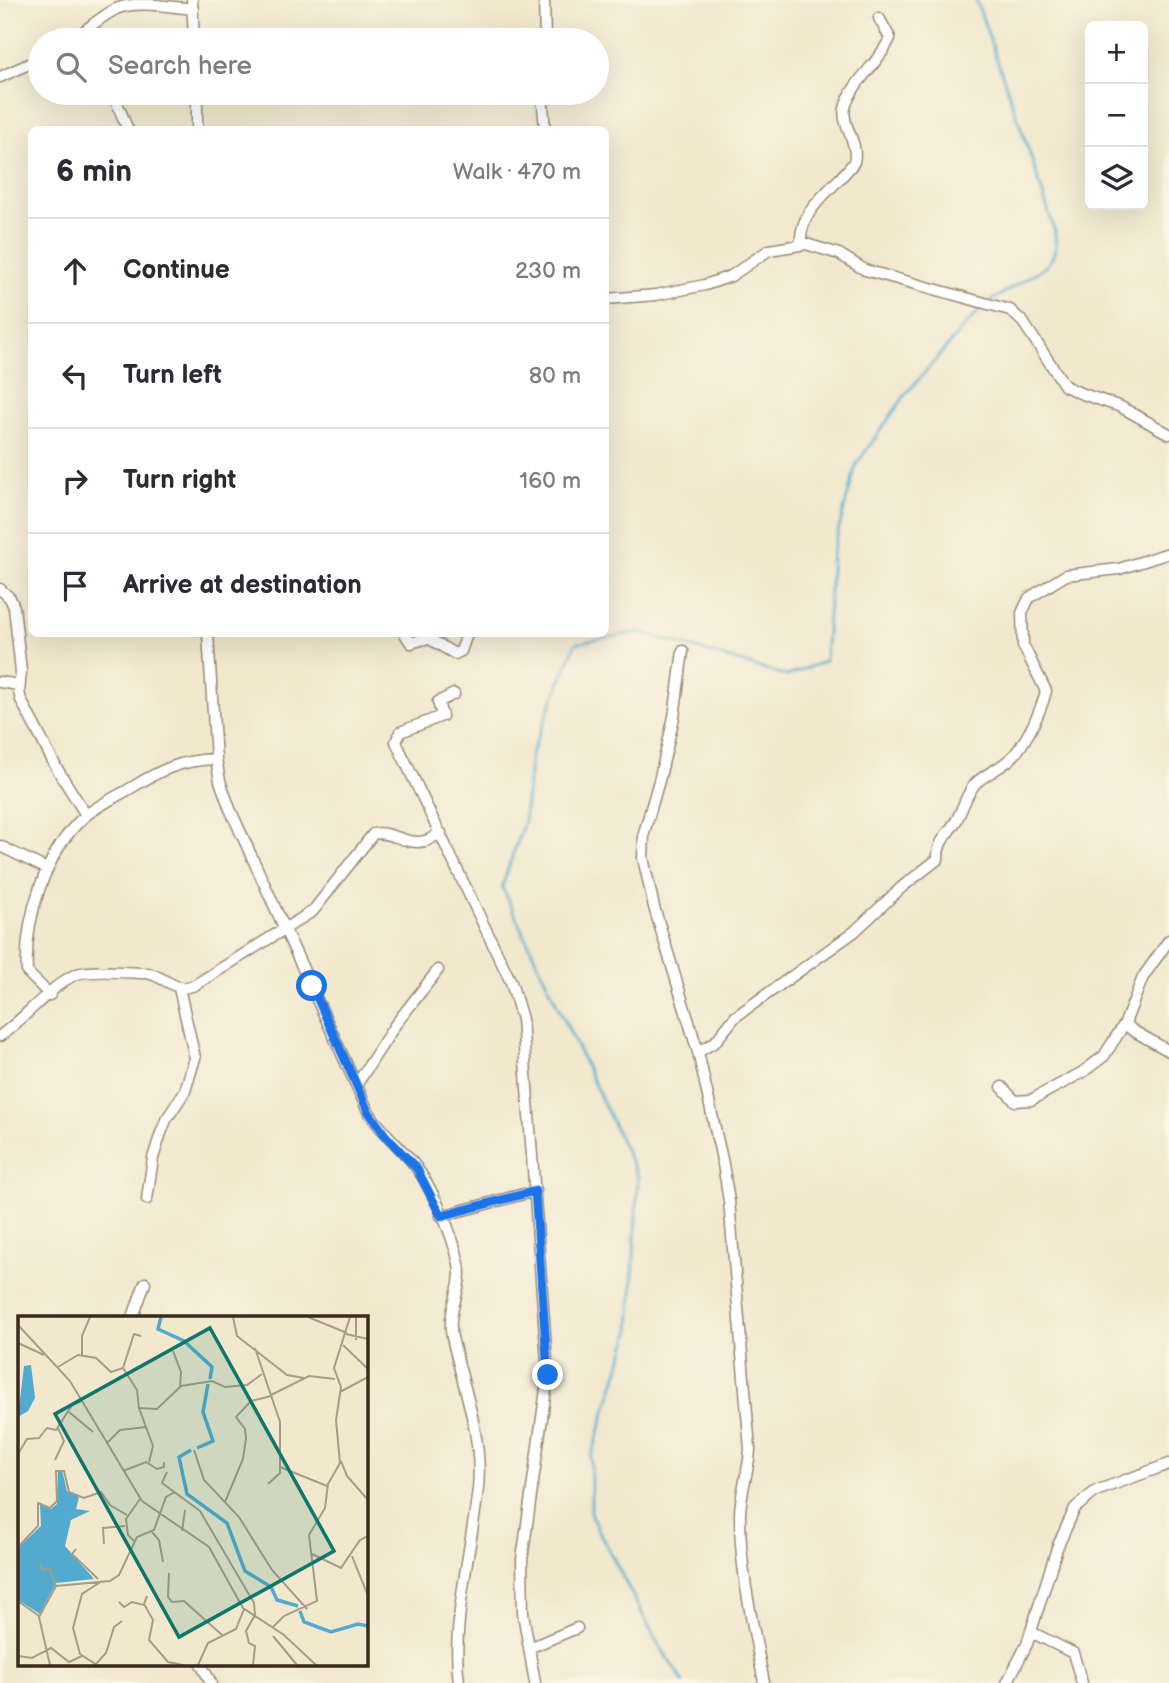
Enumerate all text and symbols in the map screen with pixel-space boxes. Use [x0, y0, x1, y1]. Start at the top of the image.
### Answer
map controls [1085, 21, 1148, 210]
button: + [1085, 21, 1148, 84]
search box [28, 28, 609, 105]
icon: search [52, 48, 90, 86]
text: Search here [108, 51, 252, 82]
button: − [1085, 84, 1148, 147]
button: layers [1085, 147, 1148, 210]
text: 6 min [56, 154, 132, 190]
text: Walk · 470 m [453, 158, 581, 186]
icon: ahead [56, 252, 94, 290]
text: Continue [123, 255, 230, 286]
text: 230 m [515, 257, 581, 285]
icon: left [56, 357, 94, 395]
text: Turn left [123, 360, 222, 391]
text: 80 m [529, 362, 581, 390]
icon: right [56, 462, 94, 500]
text: Turn right [123, 465, 236, 496]
text: 160 m [519, 467, 581, 495]
icon: arrive [56, 567, 94, 605]
text: Arrive at destination [123, 570, 362, 601]
route start [296, 970, 327, 1001]
inset map [18, 1316, 368, 1666]
route end [532, 1359, 563, 1390]

